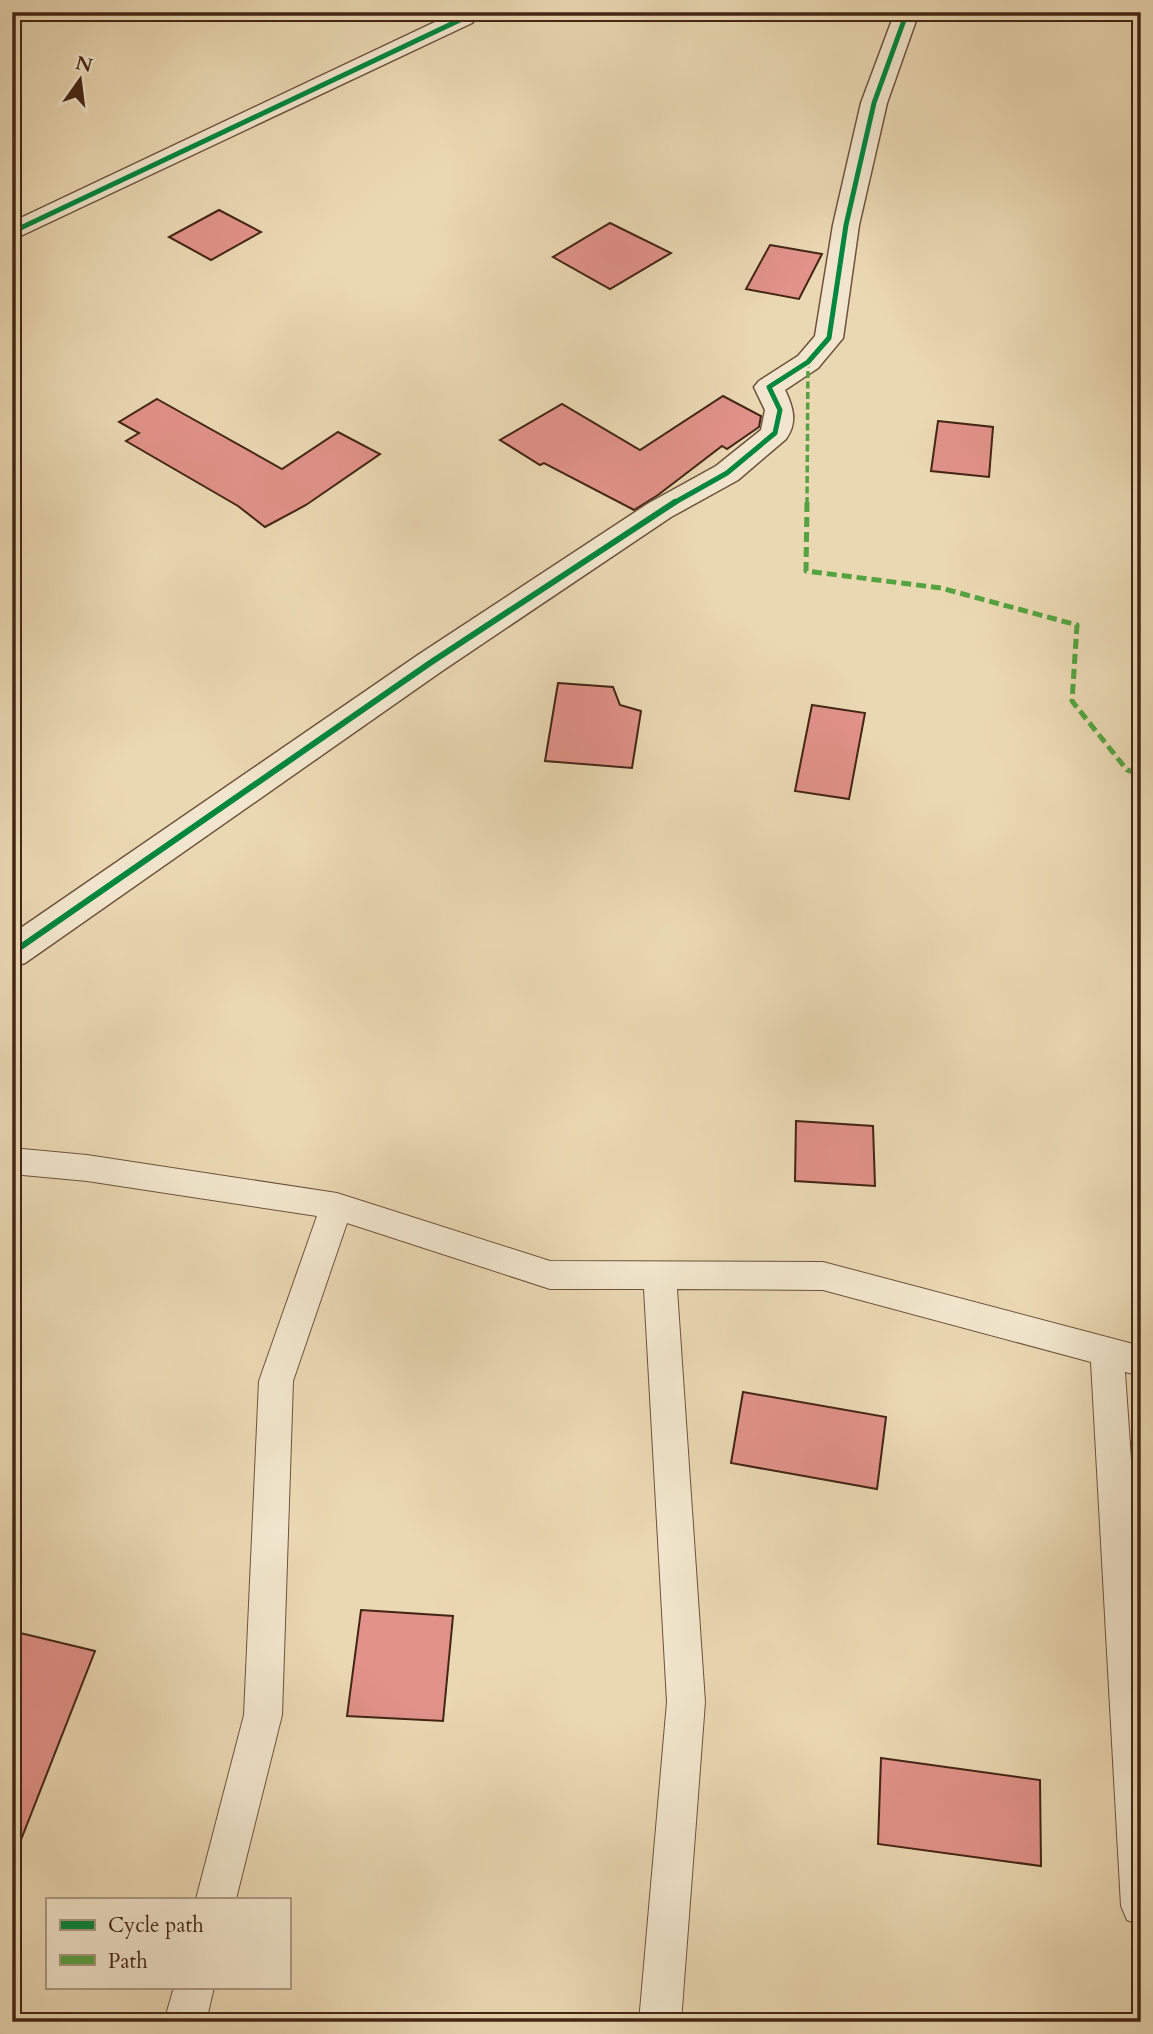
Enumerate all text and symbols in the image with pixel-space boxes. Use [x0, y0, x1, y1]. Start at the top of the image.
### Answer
north arrow [46, 46, 116, 116]
text: N [73, 50, 96, 79]
legend [46, 1898, 290, 1988]
text: Cycle path [108, 1911, 204, 1940]
text: Path [108, 1947, 148, 1976]

